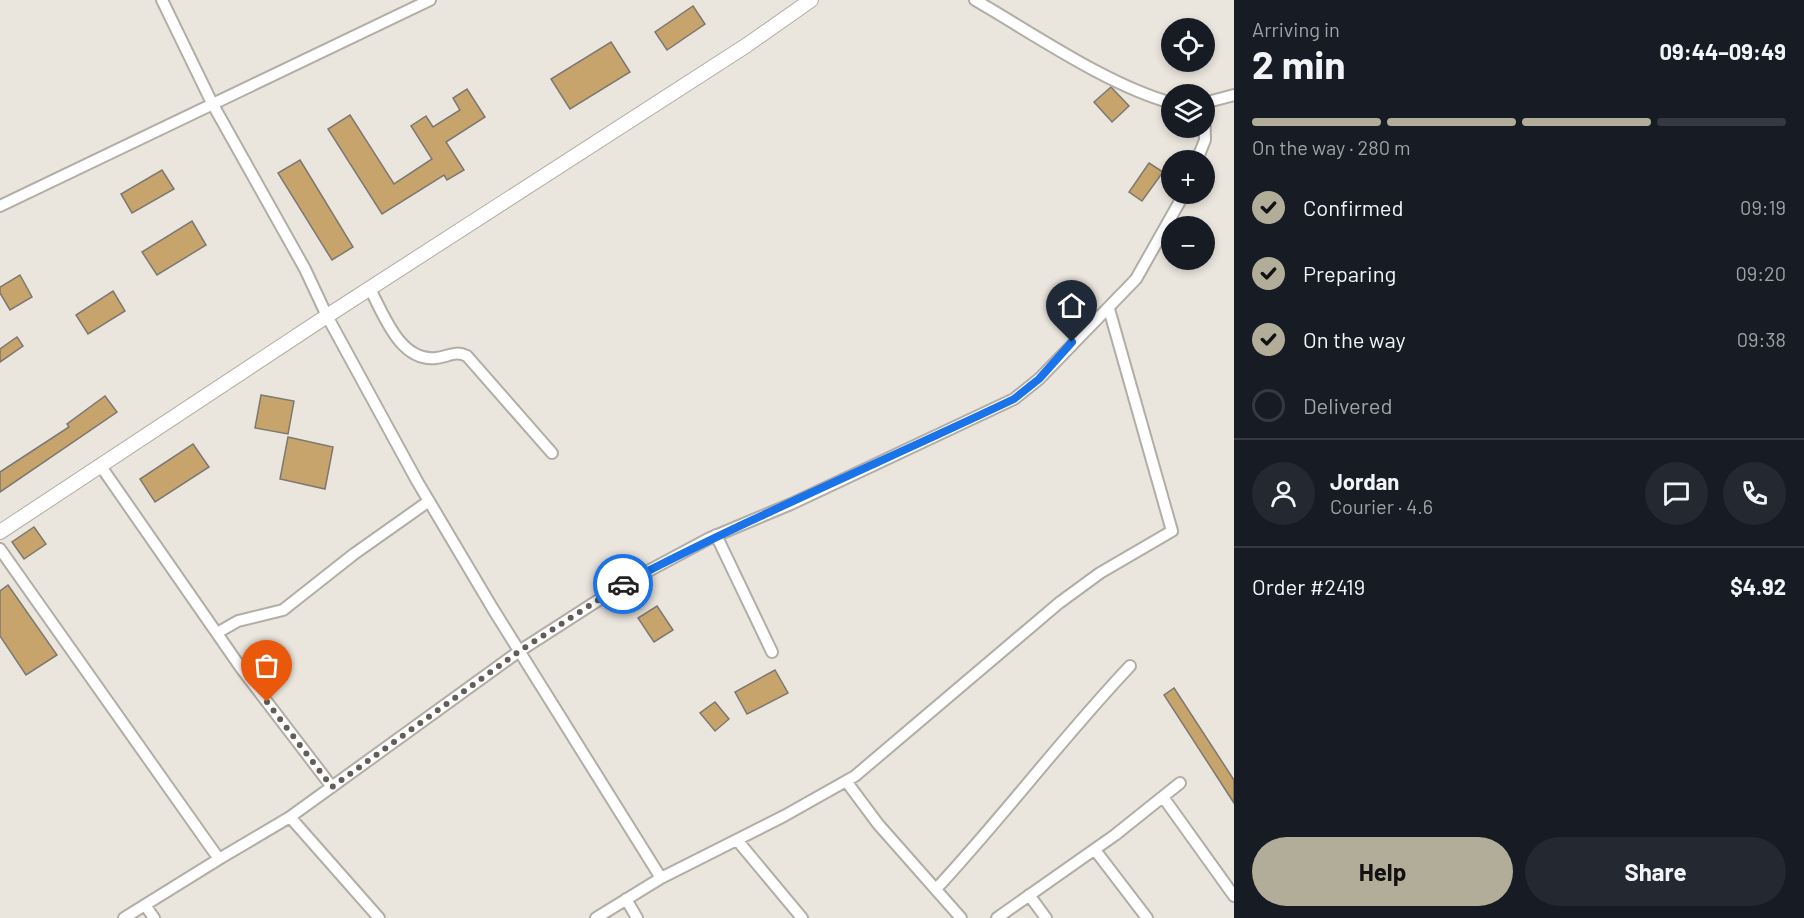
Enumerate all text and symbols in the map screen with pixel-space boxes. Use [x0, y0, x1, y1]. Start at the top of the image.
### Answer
text: Arriving in [1252, 17, 1340, 41]
map controls [1161, 18, 1215, 270]
button: locate [1161, 18, 1215, 72]
text: 09:44–09:49 [1659, 38, 1786, 64]
text: 2 min [1252, 40, 1345, 87]
button: layers [1161, 84, 1215, 138]
text: On the way · 280 m [1252, 135, 1411, 159]
button: + [1161, 150, 1215, 204]
icon: check [1252, 191, 1285, 224]
text: Confirmed [1303, 194, 1403, 220]
text: 09:19 [1740, 195, 1786, 219]
button: − [1161, 216, 1215, 270]
icon: check [1252, 257, 1285, 290]
text: Preparing [1303, 260, 1396, 286]
text: 09:20 [1735, 261, 1786, 285]
pin [1046, 280, 1097, 342]
icon: home [1055, 289, 1088, 322]
icon: check [1252, 323, 1285, 356]
text: On the way [1303, 326, 1406, 352]
text: 09:38 [1737, 327, 1786, 351]
text: Delivered [1303, 392, 1392, 418]
button: person [1252, 462, 1315, 525]
button: chat [1645, 462, 1708, 525]
button: phone [1723, 462, 1786, 525]
text: Jordan [1330, 468, 1399, 494]
text: Courier · 4.6 [1330, 494, 1433, 518]
courier [593, 554, 653, 614]
icon: car [607, 568, 640, 601]
text: Order #2419 [1252, 573, 1365, 599]
text: $4.92 [1730, 573, 1786, 599]
pin [241, 640, 292, 702]
icon: bag [250, 649, 283, 682]
button: Help [1252, 837, 1513, 906]
button: Share [1525, 837, 1786, 906]

